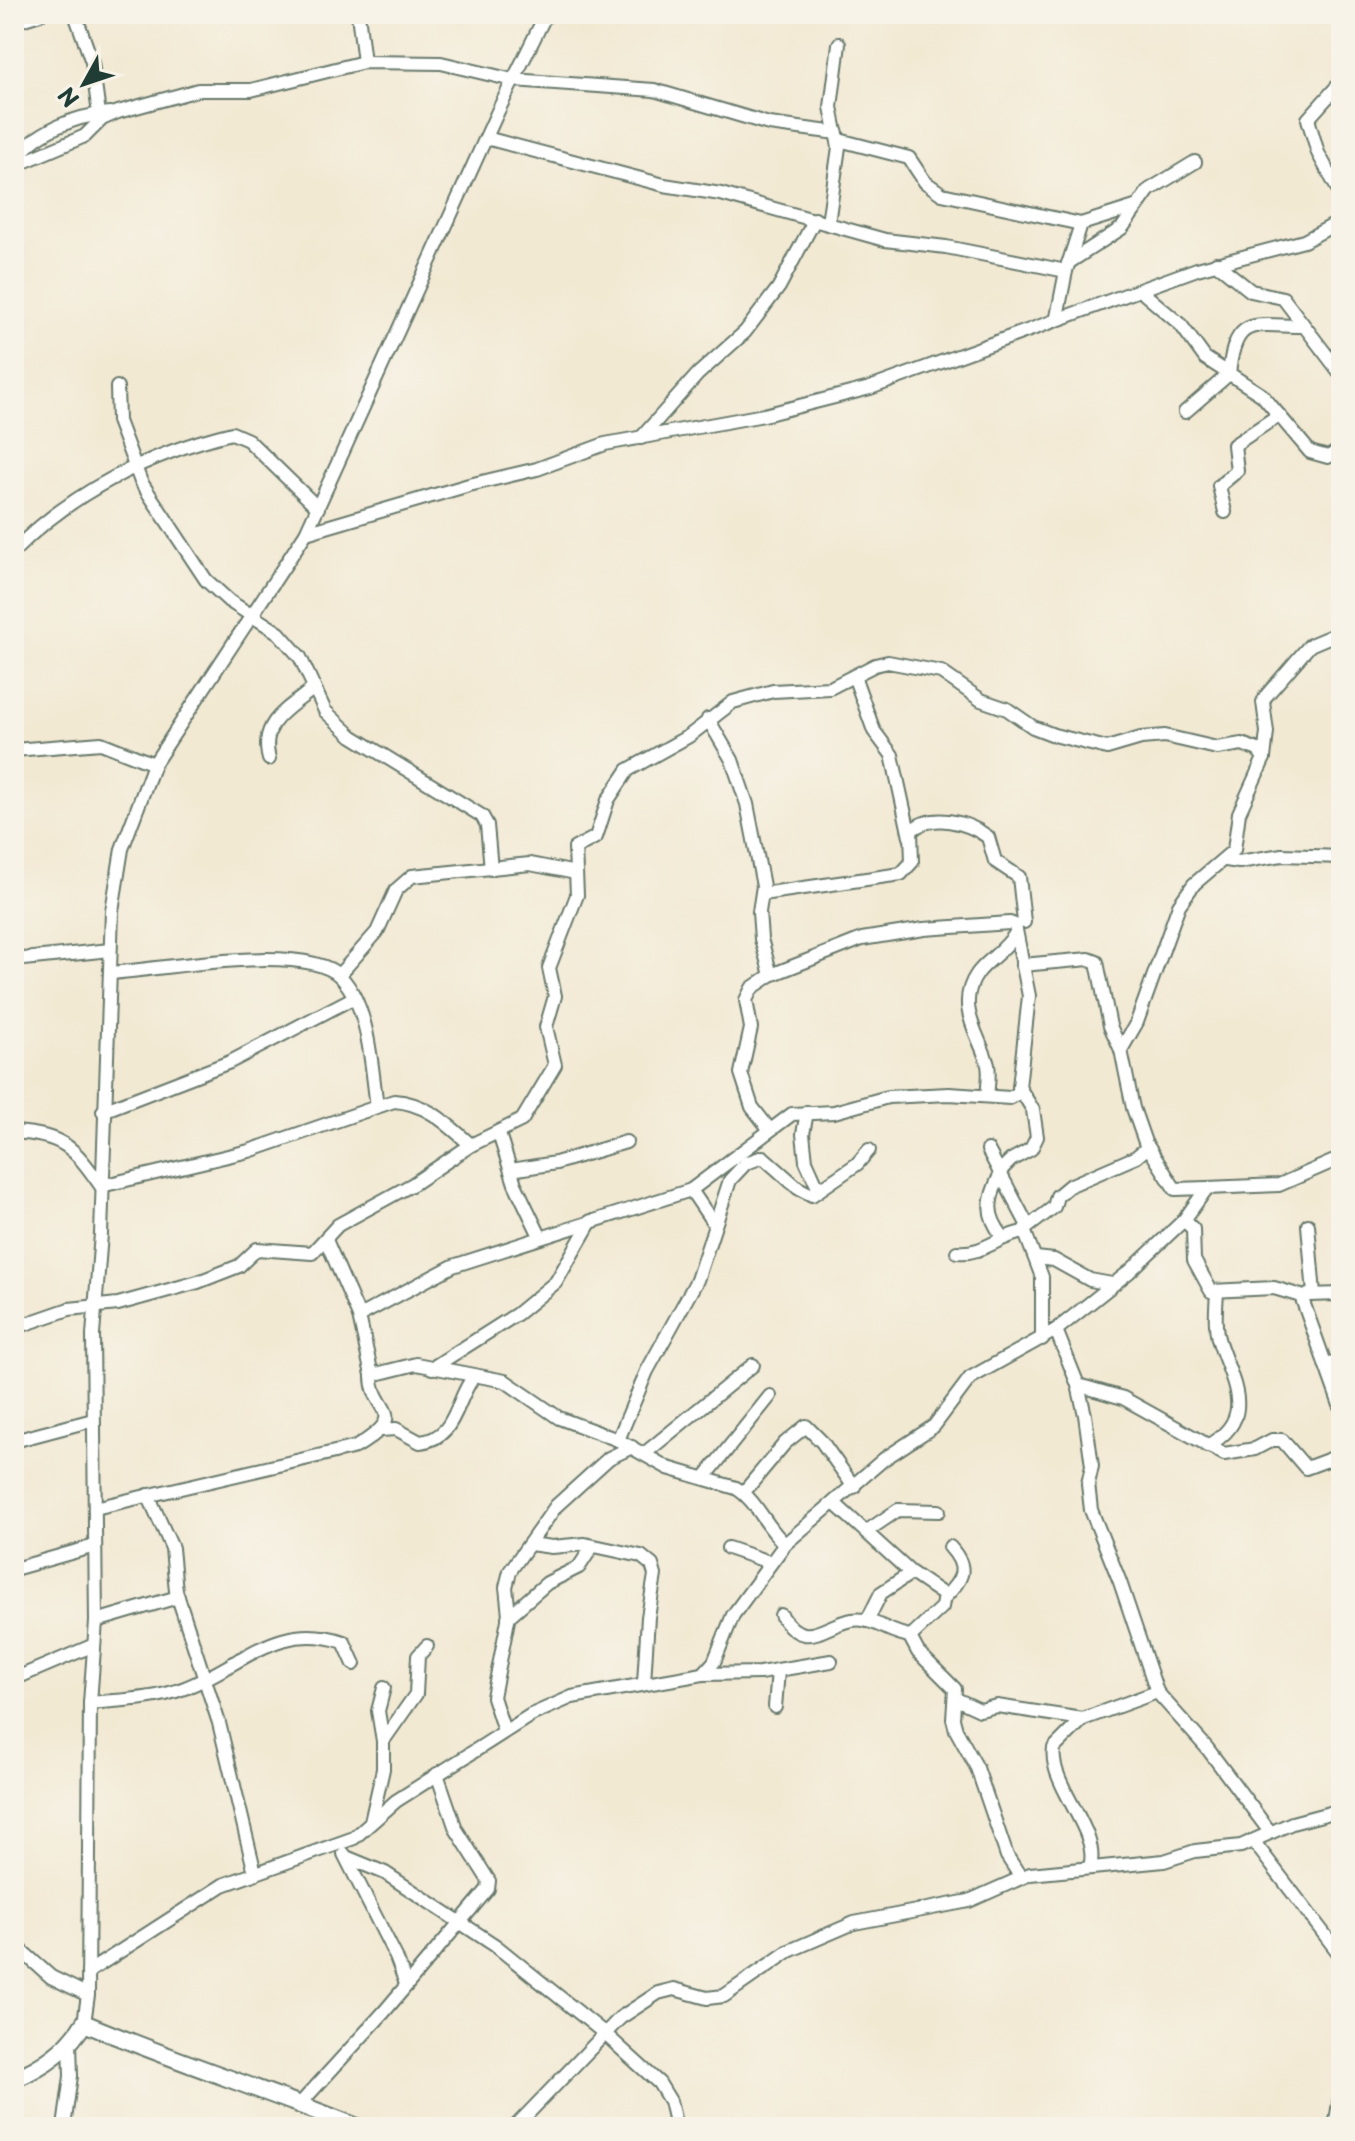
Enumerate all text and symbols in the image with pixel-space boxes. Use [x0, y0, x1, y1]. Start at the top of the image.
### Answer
north arrow [44, 44, 124, 124]
text: N [49, 81, 86, 115]

